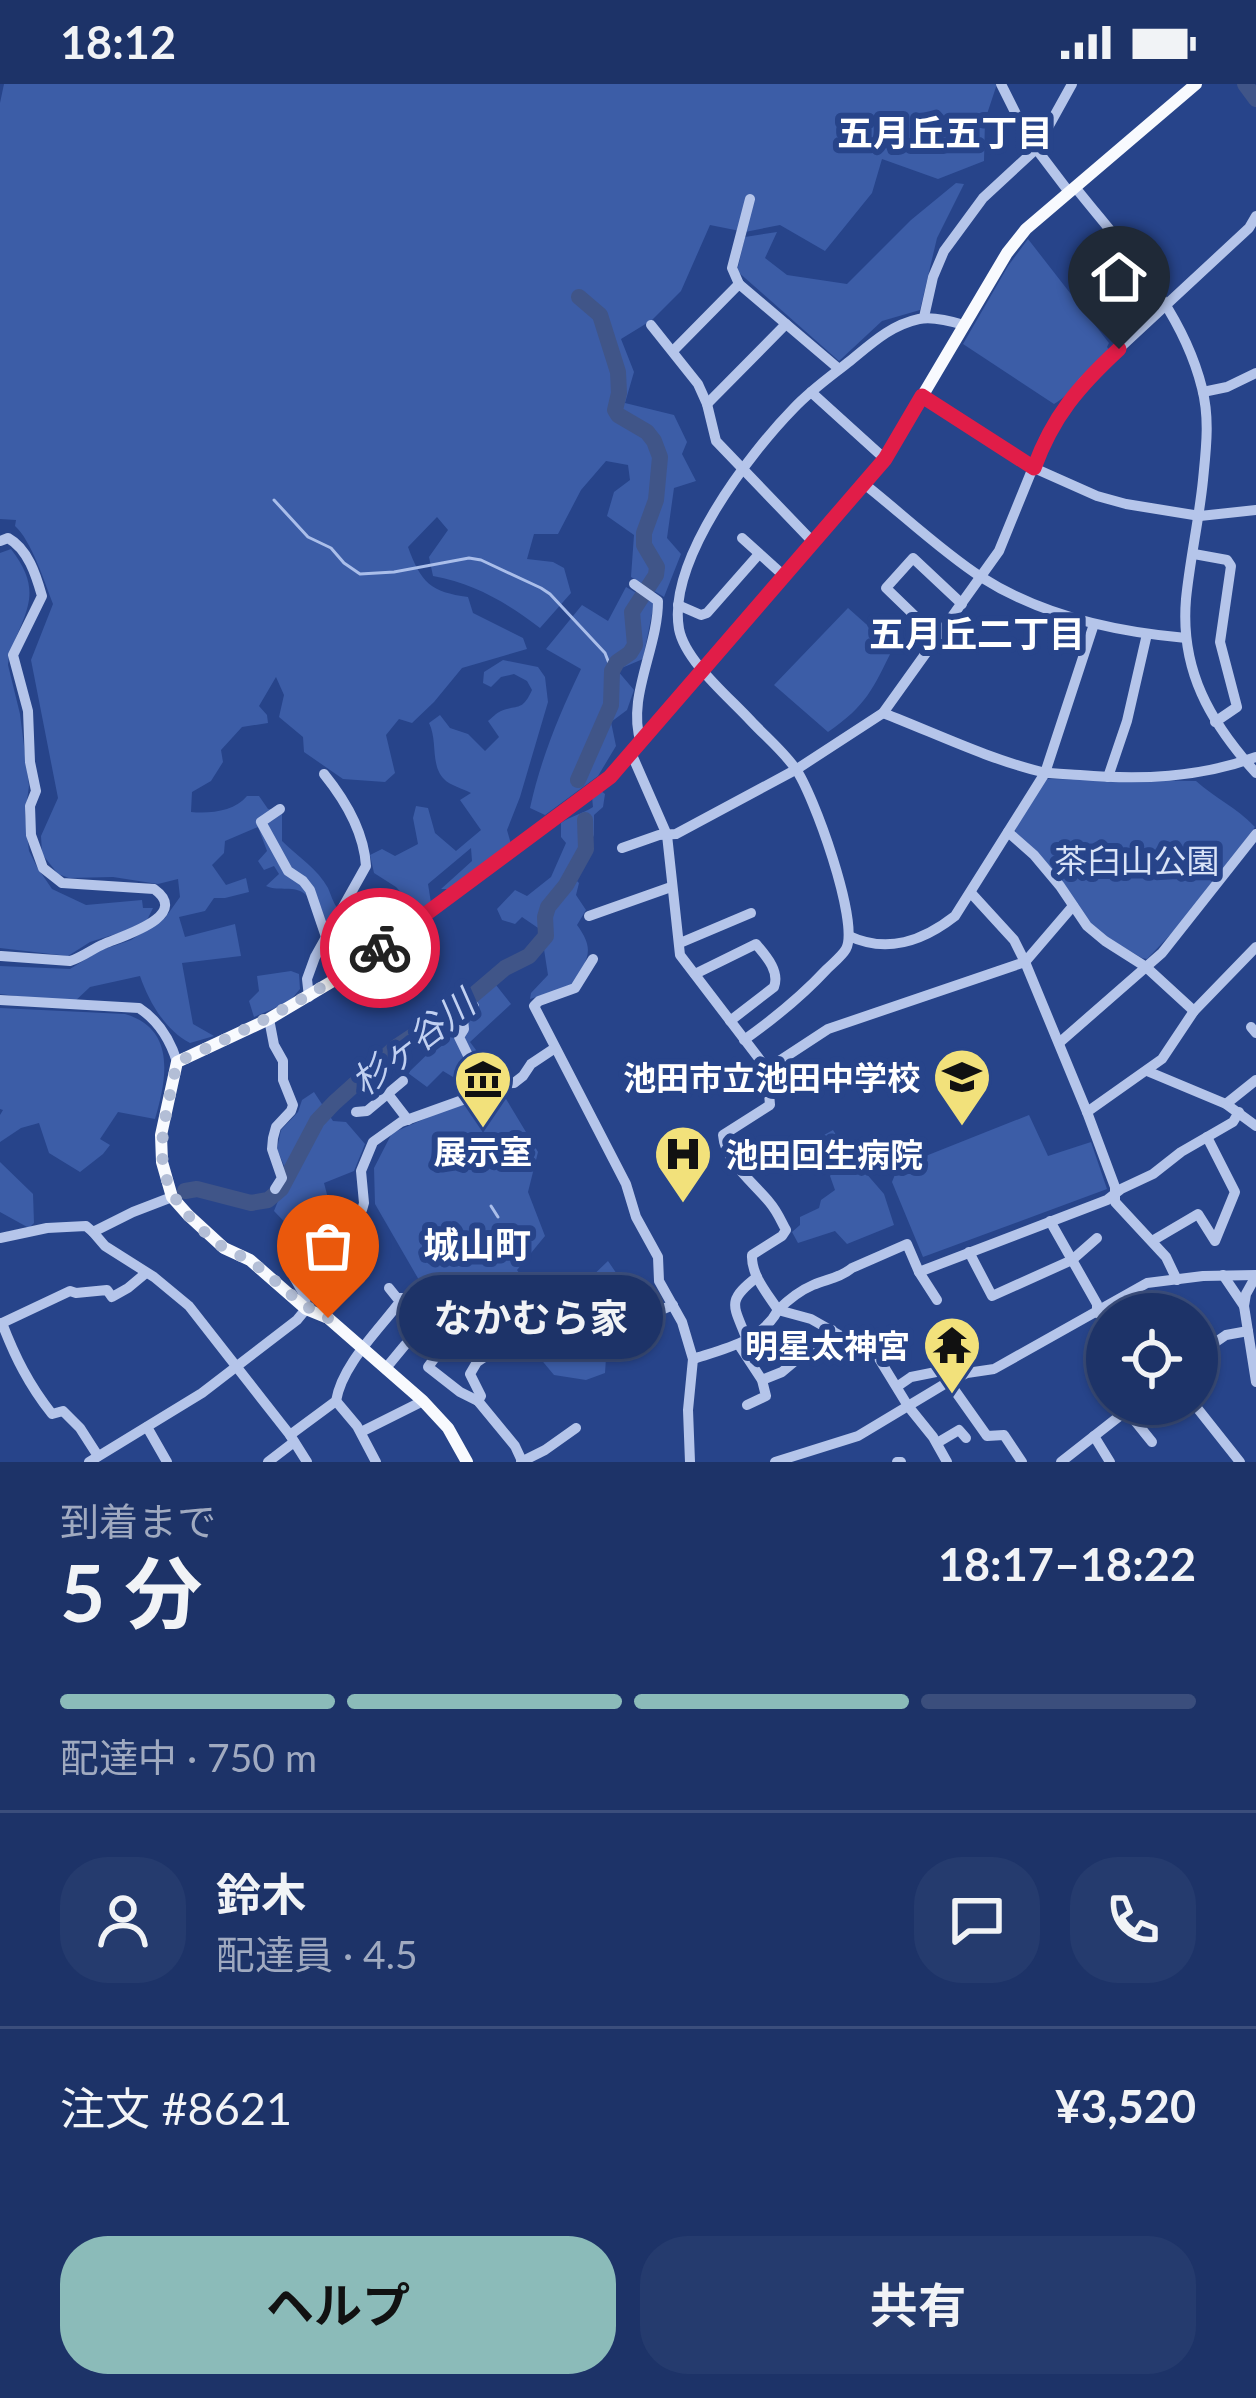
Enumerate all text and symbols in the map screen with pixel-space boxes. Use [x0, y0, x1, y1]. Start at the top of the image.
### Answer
text: 18:12 [60, 15, 176, 69]
district label: 五月丘五丁目 [837, 110, 1053, 154]
pin [1068, 226, 1170, 349]
icon: home [1086, 244, 1152, 310]
district label: 五月丘二丁目 [869, 611, 1085, 655]
park label: 茶臼山公園 [1055, 840, 1220, 880]
courier [320, 888, 440, 1008]
icon: bike [347, 915, 413, 981]
water label: 杉ヶ谷川 [342, 978, 485, 1104]
school or university icon: 池田市立池田中学校 [931, 1046, 993, 1128]
museum icon: 展示室 [452, 1048, 514, 1130]
place label: 池田市立池田中学校 [623, 1057, 920, 1097]
hospital icon: 池田回生病院 [652, 1123, 714, 1205]
place label: 展示室 [434, 1131, 533, 1171]
place label: 池田回生病院 [725, 1134, 923, 1174]
pin [277, 1195, 379, 1318]
icon: bag [295, 1213, 361, 1279]
district label: 城山町 [423, 1222, 531, 1266]
callout: なかむら家 [400, 1276, 664, 1360]
map controls [1086, 1293, 1218, 1425]
button: locate [1086, 1293, 1218, 1425]
text: なかむら家 [433, 1294, 629, 1340]
temple icon: 明星太神宮 [921, 1314, 983, 1396]
place label: 明星太神宮 [745, 1325, 910, 1365]
text: 到着まで [60, 1498, 216, 1544]
text: 18:17–18:22 [938, 1537, 1196, 1591]
text: 5 分 [60, 1545, 202, 1639]
text: 配達中 · 750 m [60, 1734, 317, 1780]
button: person [60, 1857, 186, 1983]
button: chat [914, 1857, 1040, 1983]
button: phone [1070, 1857, 1196, 1983]
text: 鈴木 [216, 1867, 306, 1921]
text: 配達員 · 4.5 [216, 1931, 418, 1977]
text: ¥3,520 [1055, 2079, 1196, 2133]
text: 注文 #8621 [60, 2081, 292, 2135]
button: ヘルプ [60, 2236, 616, 2374]
button: 共有 [640, 2236, 1196, 2374]

